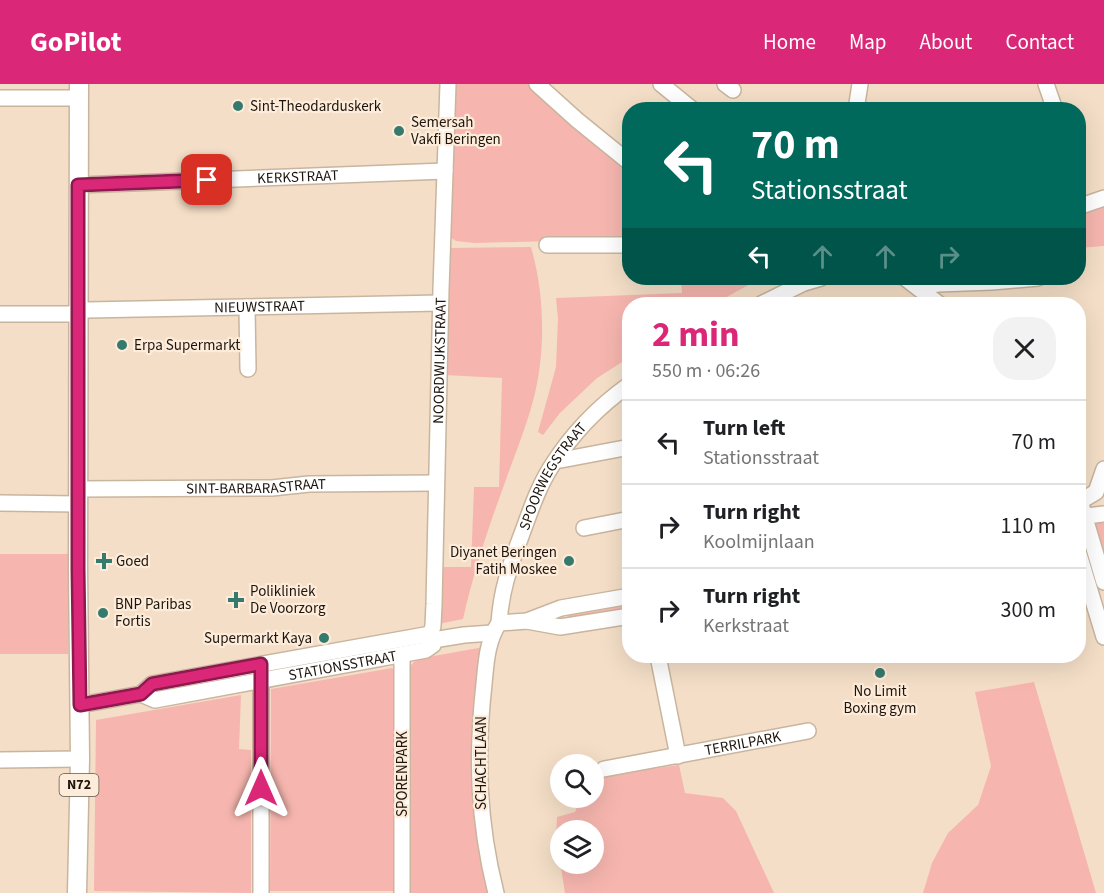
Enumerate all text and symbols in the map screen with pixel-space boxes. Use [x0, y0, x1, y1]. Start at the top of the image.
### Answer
text: GoPilot [30, 22, 121, 62]
text: Home [763, 27, 816, 57]
text: Map [849, 27, 887, 57]
text: About [920, 27, 972, 57]
text: Contact [1005, 27, 1074, 57]
place label: Sint-Theodarduskerk [250, 96, 382, 117]
marker: Sint-Theodarduskerk [231, 99, 245, 113]
place label: Semersah Vakfi Beringen [411, 112, 501, 150]
text: 70 m [751, 115, 840, 175]
marker: Semersah Vakfi Beringen [392, 124, 406, 138]
icon: left [652, 126, 730, 204]
pin [181, 154, 232, 205]
icon: arrive [190, 163, 223, 196]
street label: KERKSTRAAT [257, 165, 339, 189]
text: Stationsstraat [751, 171, 908, 210]
icon: left [743, 240, 776, 273]
icon: ahead [806, 240, 839, 273]
icon: ahead [869, 240, 902, 273]
icon: right [932, 240, 965, 273]
street label: NIEUWSTRAAT [214, 295, 305, 318]
street label: NOORDWIJKSTRAAT [428, 297, 451, 424]
text: 2 min [652, 309, 740, 360]
button: close [993, 317, 1056, 380]
place label: Erpa Supermarkt [134, 335, 240, 356]
marker: Erpa Supermarkt [115, 338, 129, 352]
text: 550 m · 06:26 [652, 357, 760, 385]
text: Turn left [703, 412, 785, 444]
street label: SPOORWEGSTRAAT [514, 418, 591, 533]
icon: left [652, 426, 685, 459]
text: 70 m [1011, 426, 1056, 458]
text: Stationsstraat [703, 444, 819, 472]
street label: SINT-BARBARASTRAAT [186, 473, 326, 499]
text: Turn right [703, 496, 800, 528]
icon: right [652, 510, 685, 543]
text: 110 m [1001, 510, 1056, 542]
text: Koolmijnlaan [703, 528, 815, 556]
place label: Diyanet Beringen Fatih Moskee [450, 542, 557, 580]
place label: Goed [116, 551, 149, 572]
marker: Goed [97, 554, 111, 568]
marker: Diyanet Beringen Fatih Moskee [562, 554, 576, 568]
text: Turn right [703, 580, 800, 612]
place label: Polikliniek De Voorzorg [250, 581, 326, 619]
marker: Polikliniek De Voorzorg [227, 591, 245, 609]
place label: BNP Paribas Fortis [115, 594, 191, 632]
icon: right [652, 594, 685, 627]
text: 300 m [1001, 594, 1056, 626]
marker: BNP Paribas Fortis [96, 606, 110, 620]
text: Kerkstraat [703, 612, 789, 640]
place label: Supermarkt Kaya [204, 628, 312, 649]
marker: Supermarkt Kaya [317, 631, 331, 645]
street label: STATIONSSTRAAT [287, 645, 398, 686]
marker: No Limit Boxing gym [873, 666, 887, 680]
place label: No Limit Boxing gym [843, 681, 917, 719]
street label: SCHACHTLAAN [471, 716, 492, 810]
street label: TERRILPARK [703, 726, 783, 761]
street label: SPORENPARK [392, 731, 413, 817]
map controls [550, 754, 604, 874]
button: search [550, 754, 604, 808]
position arrow [229, 756, 293, 820]
road number: N72 [60, 774, 98, 796]
button: layers [550, 820, 604, 874]

